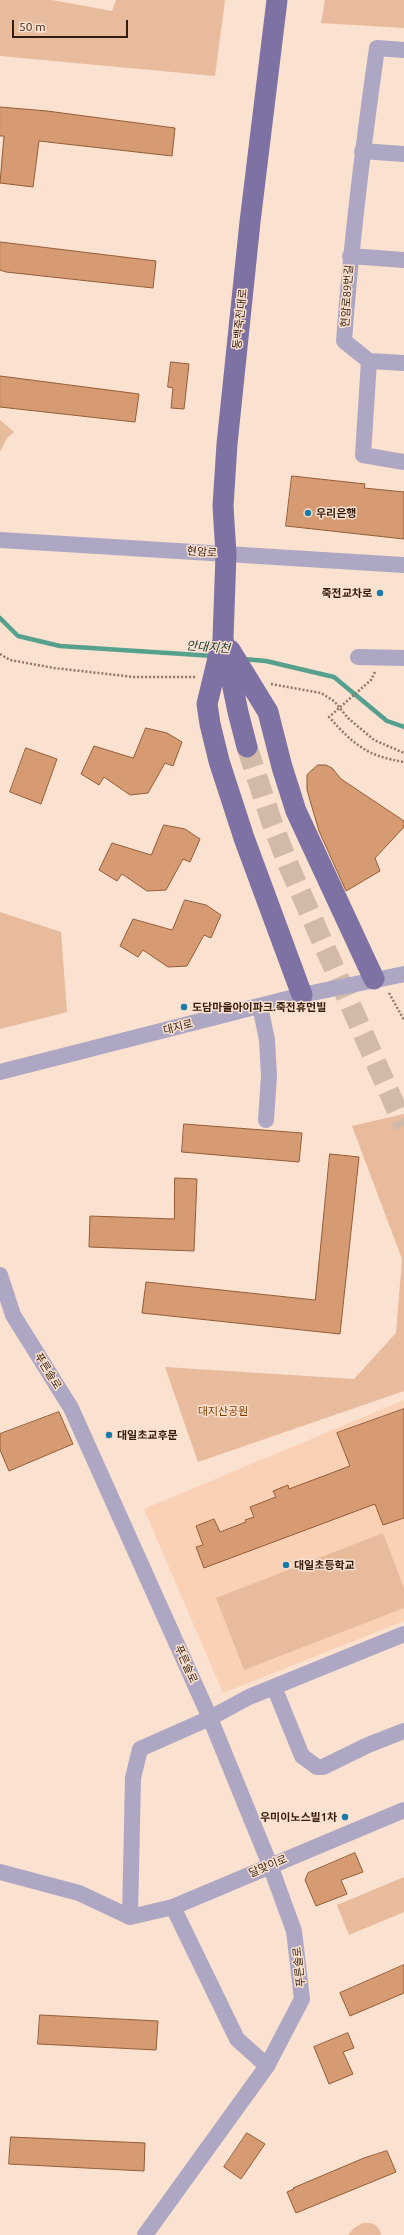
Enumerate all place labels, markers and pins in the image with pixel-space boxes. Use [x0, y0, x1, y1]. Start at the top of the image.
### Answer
place label: 우리은행 [316, 506, 356, 520]
marker: 우리은행 [303, 508, 313, 518]
place label: 죽전교차로 [321, 586, 372, 600]
marker: 죽전교차로 [375, 588, 385, 598]
place label: 도담마을아이파크.죽전휴먼빌 [192, 1000, 326, 1014]
marker: 도담마을아이파크.죽전휴먼빌 [179, 1002, 189, 1012]
place label: 대일초교후문 [117, 1428, 178, 1442]
marker: 대일초교후문 [104, 1430, 114, 1440]
place label: 대일초등학교 [294, 1558, 355, 1572]
marker: 대일초등학교 [281, 1560, 291, 1570]
place label: 우미이노스빌1차 [260, 1810, 337, 1824]
marker: 우미이노스빌1차 [340, 1812, 350, 1822]

